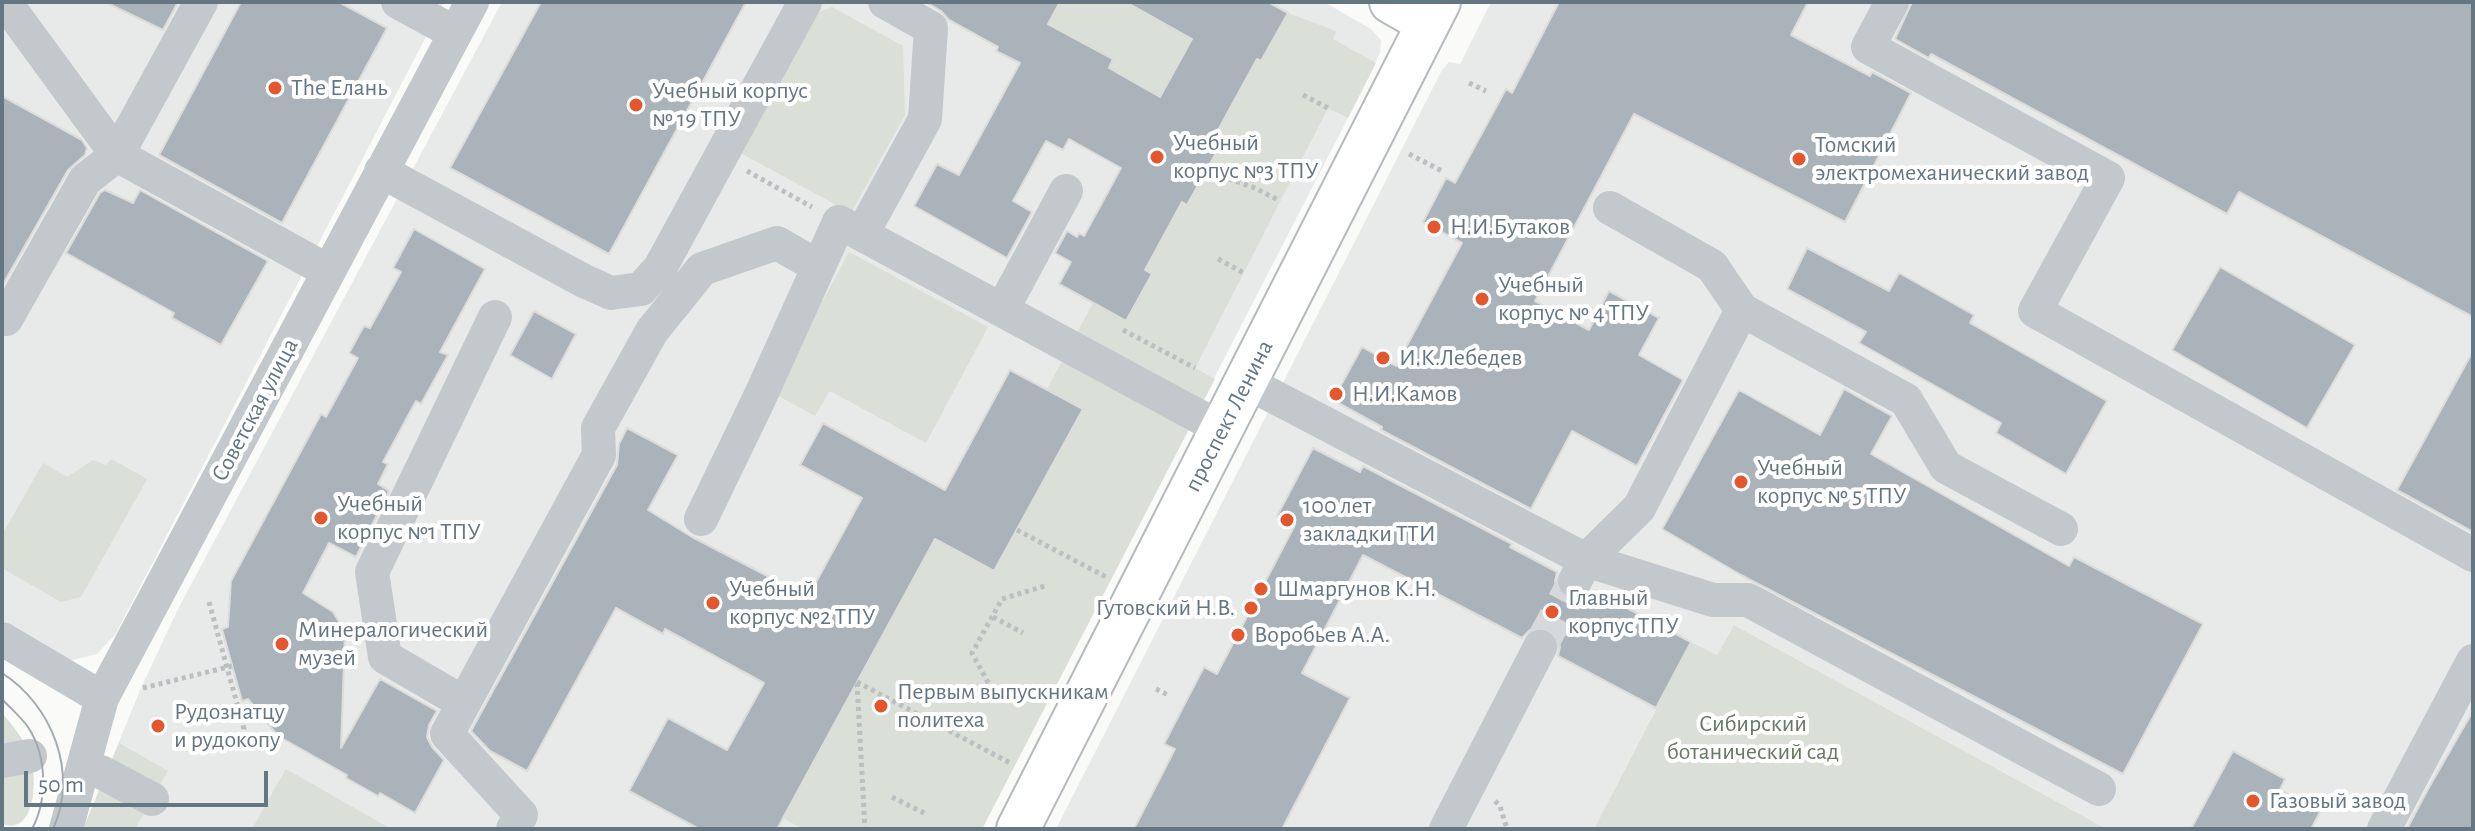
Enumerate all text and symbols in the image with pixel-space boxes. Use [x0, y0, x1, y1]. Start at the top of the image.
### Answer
place label: The Елань [291, 74, 387, 102]
place label: Учебный корпус № 19 ТПУ [652, 77, 808, 133]
marker: The Елань [266, 79, 284, 97]
marker: Учебный корпус № 19 ТПУ [627, 96, 645, 114]
place label: Учебный корпус №3 ТПУ [1173, 129, 1319, 185]
place label: Томский электромеханический завод [1815, 131, 2089, 187]
marker: Учебный корпус №3 ТПУ [1148, 148, 1166, 166]
marker: Томский электромеханический завод [1790, 150, 1808, 168]
place label: Н.И.Бутаков [1450, 213, 1570, 241]
marker: Н.И.Бутаков [1425, 218, 1443, 236]
place label: Учебный корпус № 4 ТПУ [1498, 271, 1649, 327]
marker: Учебный корпус № 4 ТПУ [1473, 290, 1491, 308]
street label: Советская улица [205, 334, 305, 486]
street label: проспект Ленина [1178, 335, 1280, 497]
place label: И.К.Лебедев [1399, 344, 1522, 372]
marker: И.К.Лебедев [1374, 349, 1392, 367]
place label: Н.И.Камов [1352, 380, 1457, 408]
marker: Н.И.Камов [1327, 385, 1345, 403]
place label: Учебный корпус № 5 ТПУ [1757, 454, 1907, 510]
marker: Учебный корпус № 5 ТПУ [1732, 473, 1750, 491]
place label: Учебный корпус №1 ТПУ [337, 490, 481, 546]
place label: 100 лет закладки ТТИ [1303, 492, 1436, 548]
marker: Учебный корпус №1 ТПУ [312, 509, 330, 527]
marker: 100 лет закладки ТТИ [1278, 511, 1296, 529]
place label: Учебный корпус №2 ТПУ [729, 575, 876, 631]
place label: Шмаргунов К.Н. [1277, 575, 1436, 603]
marker: Шмаргунов К.Н. [1252, 580, 1270, 598]
place label: Главный корпус ТПУ [1568, 584, 1679, 640]
marker: Учебный корпус №2 ТПУ [704, 594, 722, 612]
place label: Гутовский Н.В. [1096, 594, 1235, 622]
marker: Гутовский Н.В. [1242, 599, 1260, 617]
marker: Главный корпус ТПУ [1543, 603, 1561, 621]
place label: Минералогический музей [298, 616, 488, 672]
place label: Воробьев А.А. [1254, 621, 1390, 649]
marker: Воробьев А.А. [1229, 626, 1247, 644]
marker: Минералогический музей [273, 635, 291, 653]
place label: Первым выпускникам политеха [897, 678, 1109, 734]
marker: Первым выпускникам политеха [872, 697, 890, 715]
place label: Рудознатцу и рудокопу [174, 698, 285, 754]
park label: Сибирский ботанический сад [1667, 710, 1839, 766]
marker: Рудознатцу и рудокопу [149, 717, 167, 735]
scale bar [28, 755, 272, 805]
text: 50 m [38, 773, 84, 797]
place label: Газовый завод [2269, 787, 2406, 815]
marker: Газовый завод [2244, 792, 2262, 810]

